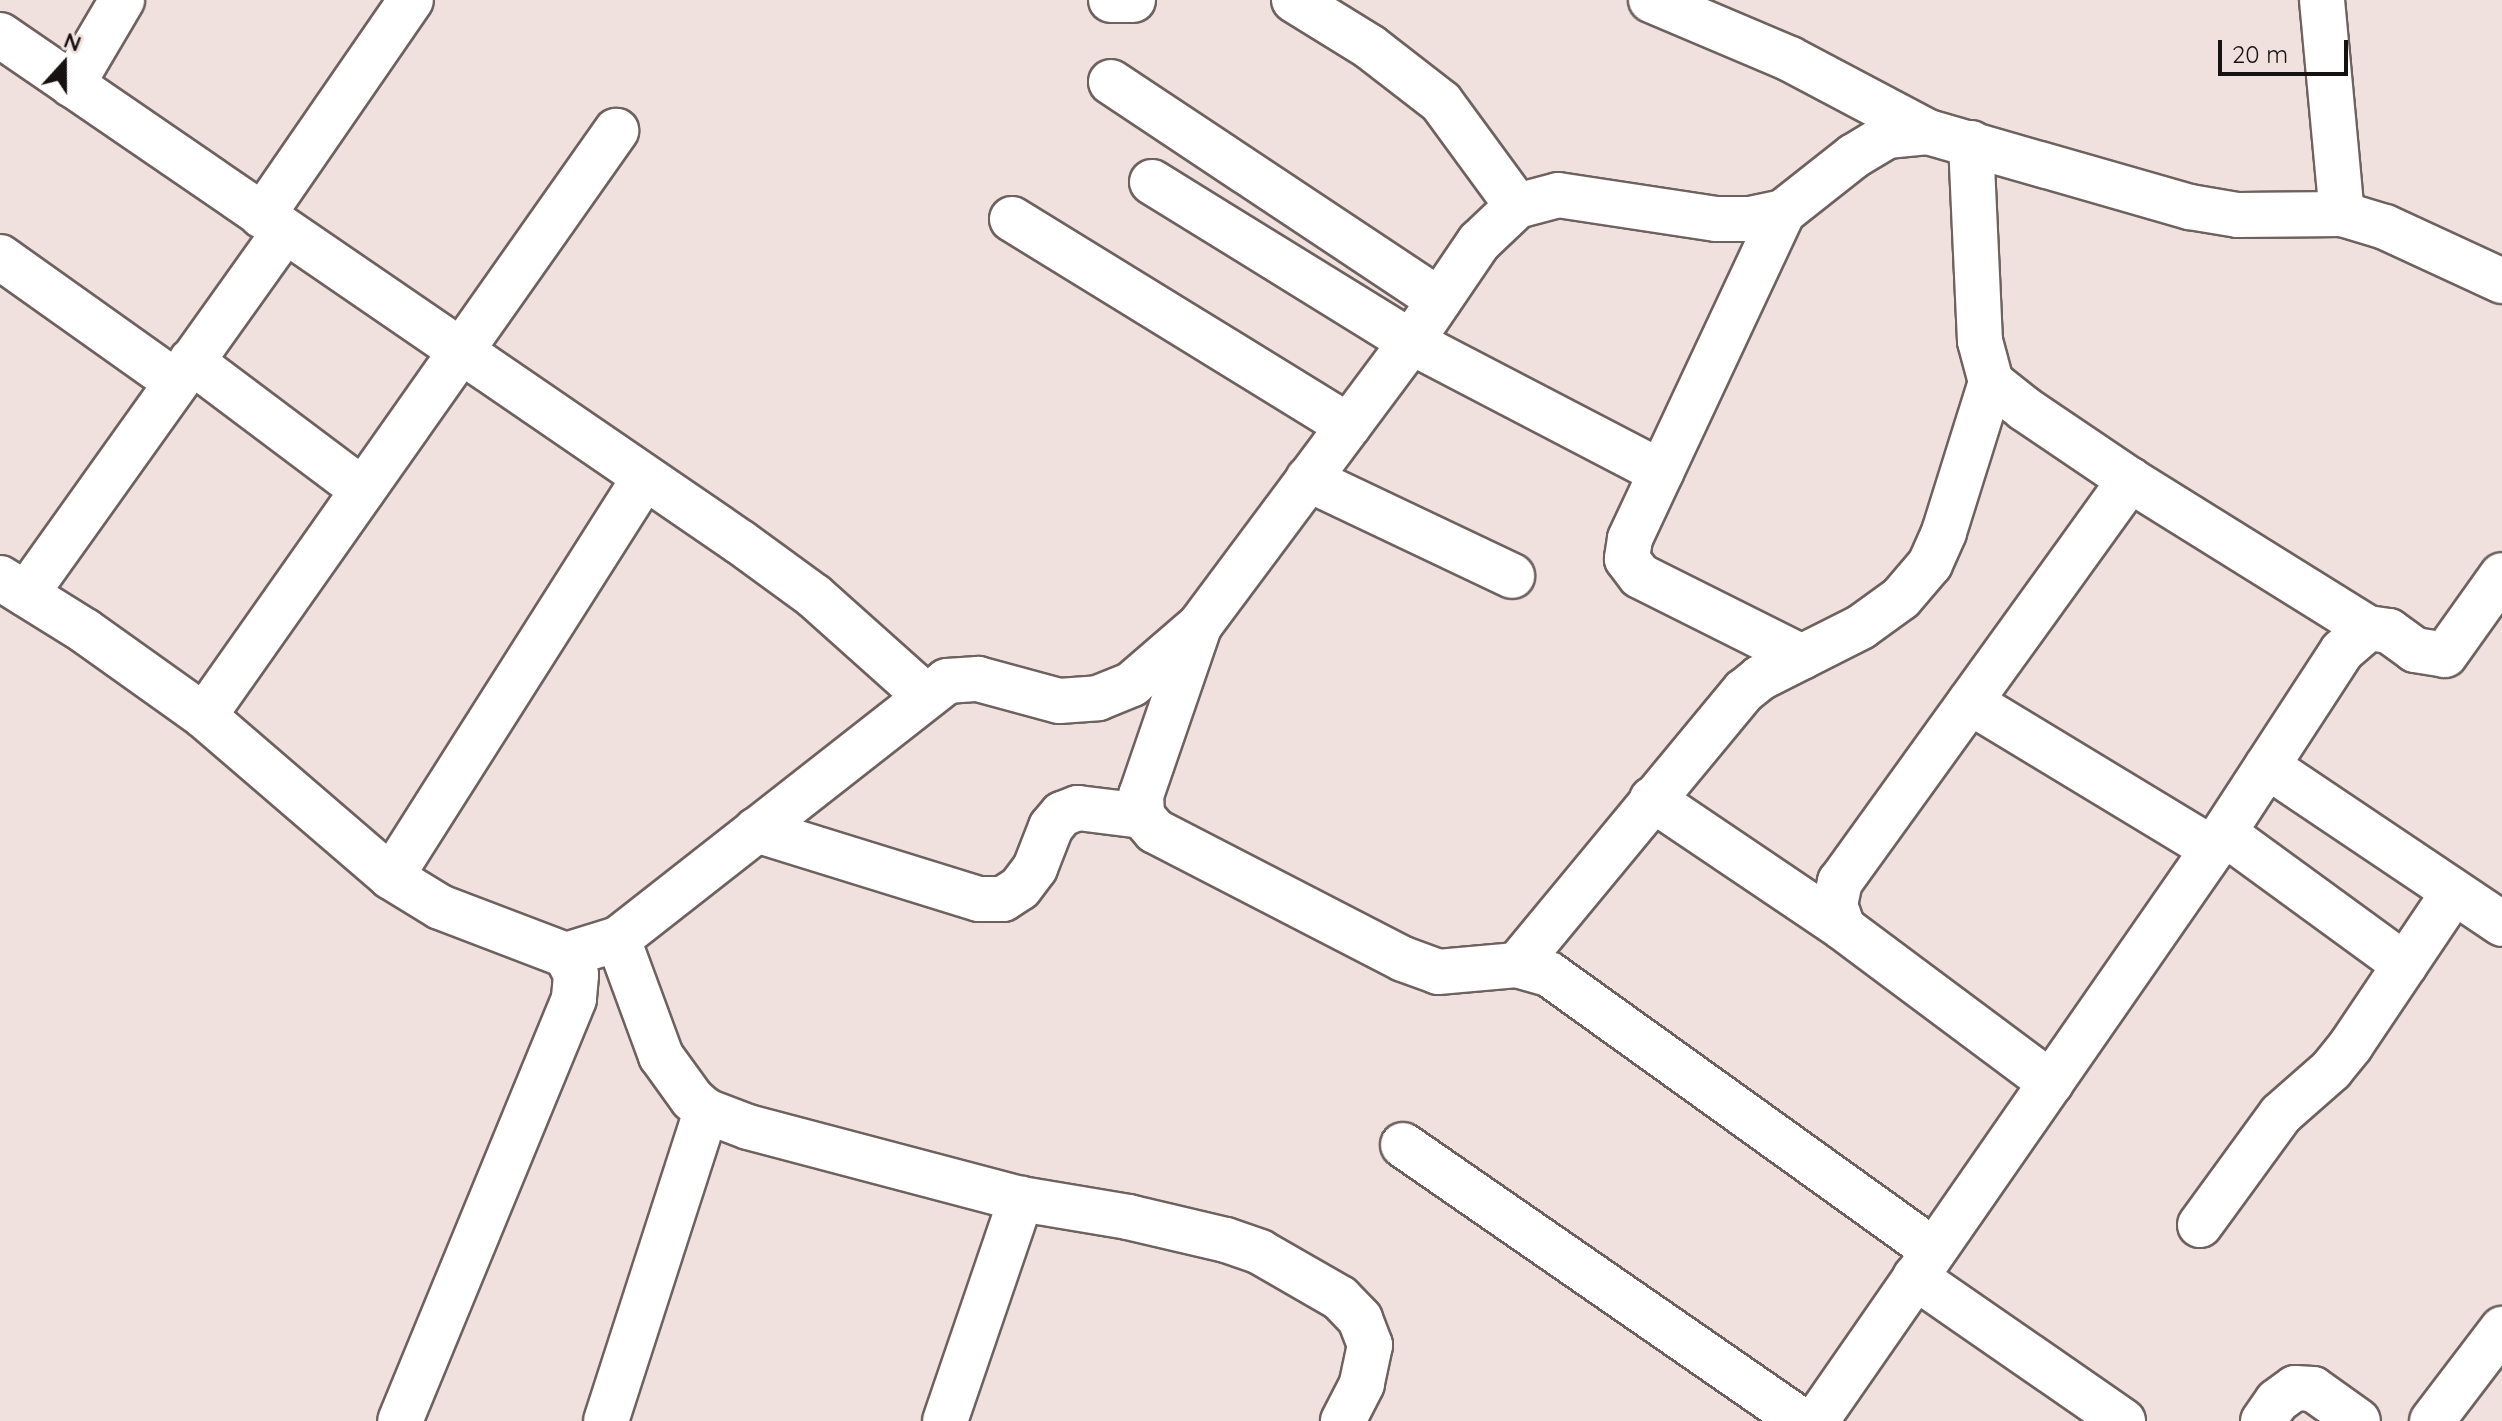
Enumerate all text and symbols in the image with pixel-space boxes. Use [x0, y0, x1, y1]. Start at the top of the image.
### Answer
north arrow [24, 24, 104, 104]
scale bar [2222, 24, 2352, 74]
text: N [60, 26, 85, 58]
text: 20 m [2232, 39, 2288, 69]

